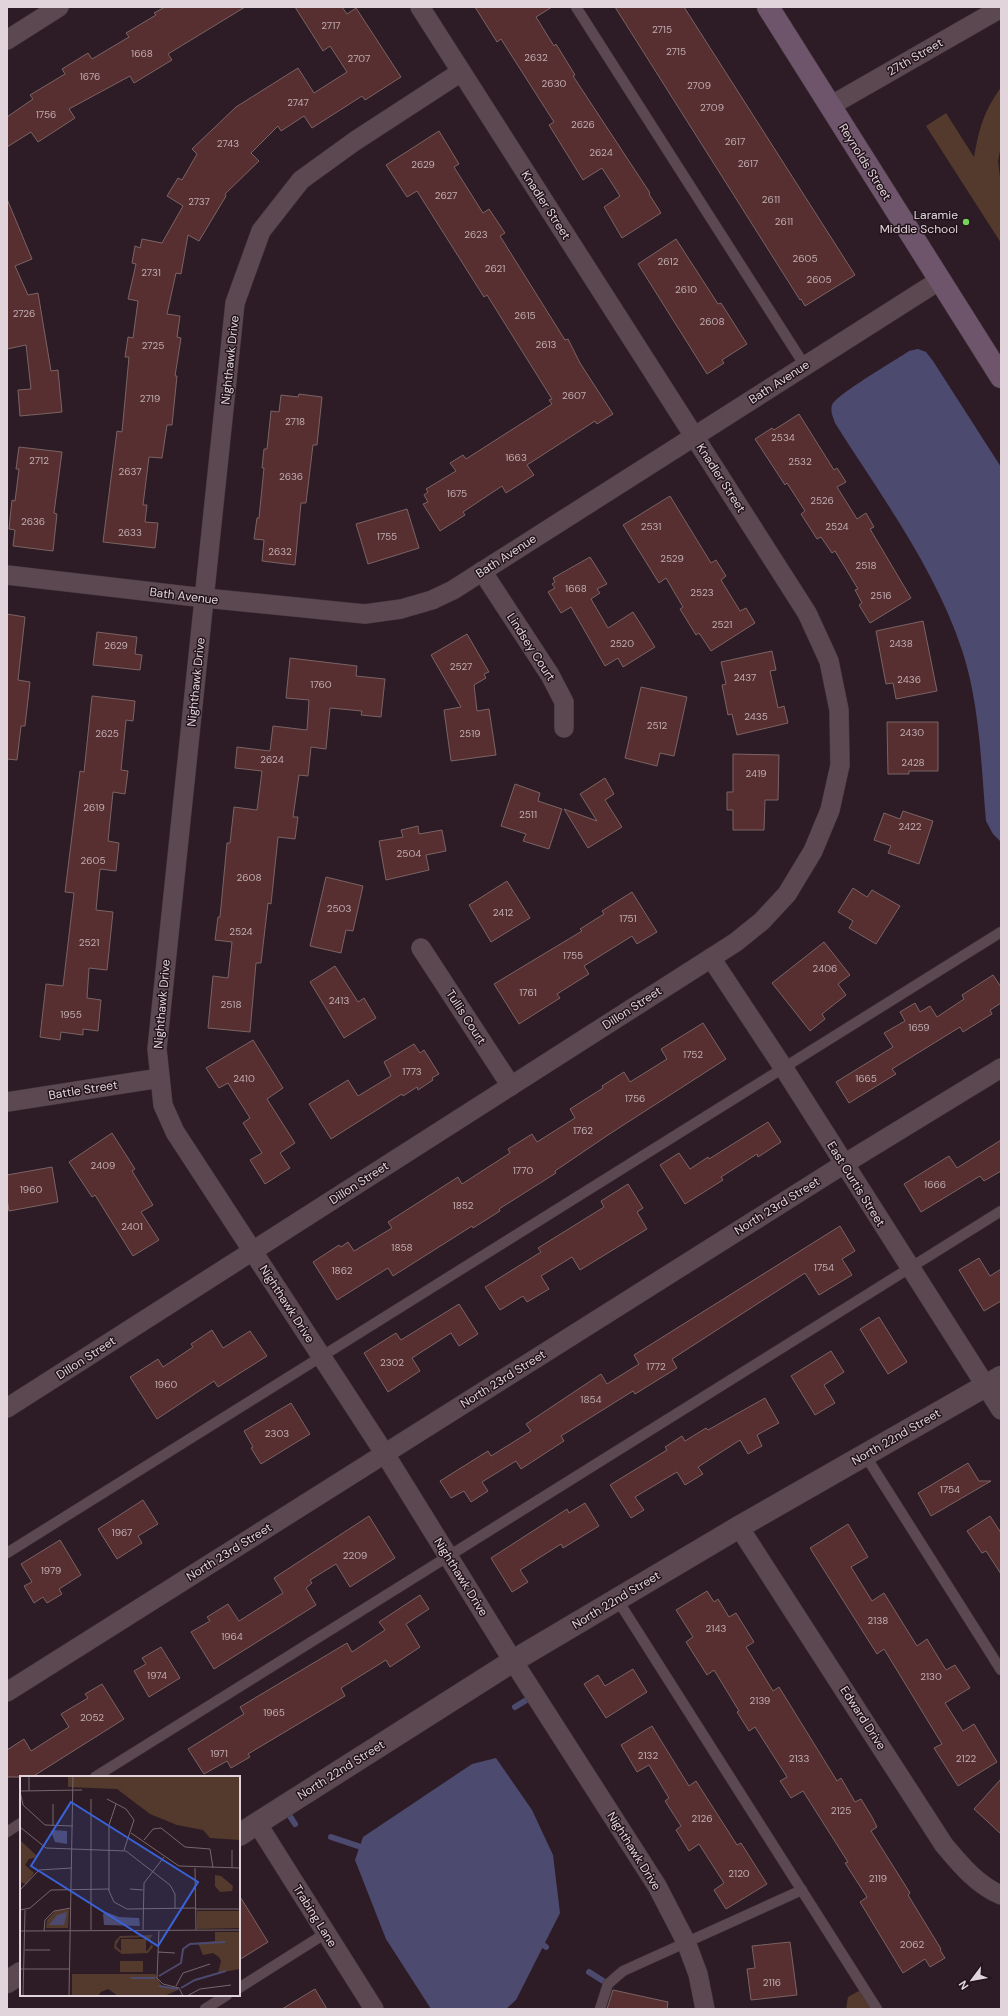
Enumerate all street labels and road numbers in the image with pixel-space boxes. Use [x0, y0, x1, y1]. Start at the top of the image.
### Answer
street label: 27th Street [884, 34, 946, 79]
street label: Reynolds Street [835, 121, 895, 204]
street label: Knadler Street [518, 167, 574, 243]
street label: Nighthawk Drive [217, 314, 243, 405]
street label: Bath Avenue [746, 356, 813, 408]
street label: Knadler Street [693, 440, 749, 516]
street label: Bath Avenue [473, 530, 540, 582]
street label: Bath Avenue [149, 584, 219, 608]
street label: Lindsey Court [503, 610, 559, 684]
street label: Nighthawk Drive [183, 636, 209, 727]
street label: Nighthawk Drive [150, 958, 174, 1049]
street label: Dillon Street [599, 983, 665, 1033]
street label: Tullis Court [442, 987, 490, 1048]
street label: Battle Street [47, 1077, 119, 1103]
street label: East Curtis Street [823, 1138, 889, 1230]
street label: Dillon Street [326, 1158, 392, 1208]
street label: North 23rd Street [731, 1173, 823, 1239]
street label: Nighthawk Drive [256, 1262, 318, 1346]
street label: Dillon Street [53, 1333, 119, 1383]
street label: North 23rd Street [457, 1346, 549, 1412]
street label: North 22nd Street [849, 1405, 944, 1469]
street label: North 23rd Street [183, 1519, 275, 1585]
street label: Nighthawk Drive [430, 1535, 492, 1619]
street label: North 22nd Street [569, 1567, 663, 1633]
street label: Edward Drive [836, 1683, 890, 1753]
street label: North 22nd Street [294, 1737, 388, 1803]
street label: Nighthawk Drive [603, 1809, 665, 1893]
street label: Trabing Lane [289, 1882, 341, 1950]

